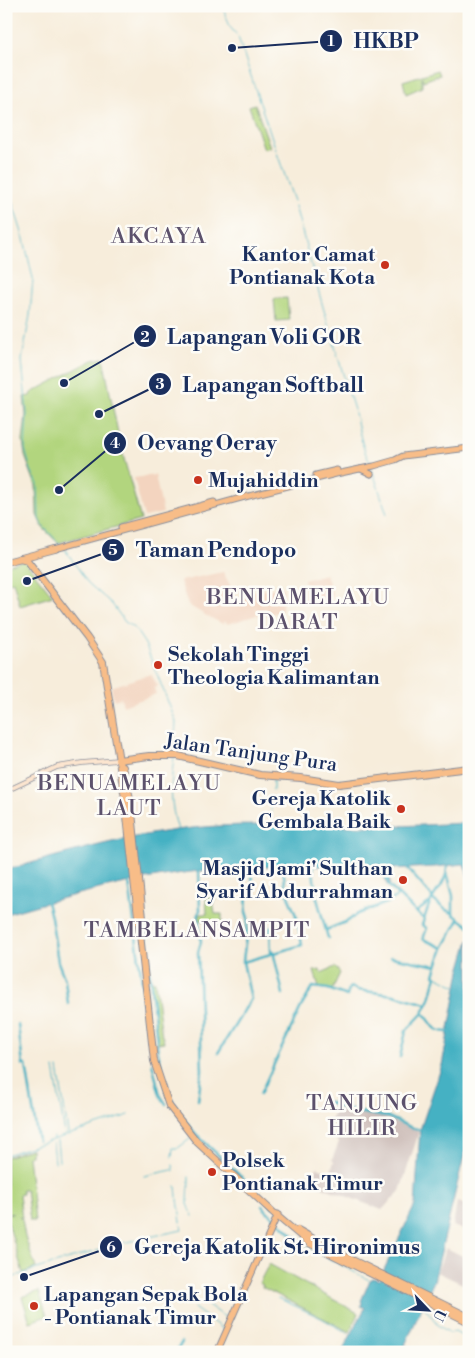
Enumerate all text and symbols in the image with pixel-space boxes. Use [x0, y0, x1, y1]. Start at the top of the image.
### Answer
callout: HKBP [319, 23, 429, 59]
text: HKBP [354, 29, 419, 55]
text: 1 [327, 32, 335, 51]
district label: AKCAYA [110, 223, 207, 250]
place label: Kantor Camat Pontianak Kota [229, 243, 376, 291]
marker: Kantor Camat Pontianak Kota [379, 259, 391, 271]
callout: Lapangan Voli GOR [132, 318, 371, 354]
text: Lapangan Voli GOR [167, 325, 362, 351]
text: 2 [140, 328, 150, 347]
callout: Lapangan Softball [147, 366, 374, 402]
text: Lapangan Softball [182, 373, 364, 399]
text: 3 [155, 375, 165, 394]
callout: Oevang Oeray [103, 425, 287, 461]
text: Oevang Oeray [137, 431, 277, 457]
text: 4 [110, 434, 120, 453]
place label: Mujahiddin [208, 469, 319, 494]
marker: Mujahiddin [192, 474, 204, 486]
callout: Taman Pendopo [100, 532, 306, 568]
text: Taman Pendopo [136, 538, 296, 564]
text: 5 [108, 541, 118, 560]
district label: BENUAMELAYU DARAT [205, 584, 390, 636]
place label: Sekolah Tinggi Theologia Kalimantan [168, 643, 380, 691]
marker: Sekolah Tinggi Theologia Kalimantan [152, 659, 164, 671]
street label: Jalan Tanjung Pura [162, 729, 340, 778]
district label: BENUAMELAYU LAUT [36, 770, 221, 822]
place label: Gereja Katolik Gembala Baik [252, 787, 392, 835]
marker: Gereja Katolik Gembala Baik [395, 803, 407, 815]
place label: Masjid Jami' Sulthan Syarif Abdurrahman [196, 857, 394, 905]
marker: Masjid Jami' Sulthan Syarif Abdurrahman [397, 874, 409, 886]
district label: TAMBELANSAMPIT [84, 917, 310, 944]
district label: TANJUNG HILIR [306, 1090, 418, 1142]
place label: Polsek Pontianak Timur [222, 1149, 383, 1197]
marker: Polsek Pontianak Timur [206, 1166, 218, 1178]
callout: Gereja Katolik St. Hironimus [99, 1229, 430, 1265]
text: Gereja Katolik St. Hironimus [134, 1235, 420, 1261]
text: 6 [106, 1238, 116, 1257]
place label: Lapangan Sepak Bola - Pontianak Timur [44, 1283, 248, 1331]
north arrow [402, 1286, 452, 1336]
marker: Lapangan Sepak Bola - Pontianak Timur [28, 1300, 40, 1312]
text: U [428, 1306, 449, 1324]

